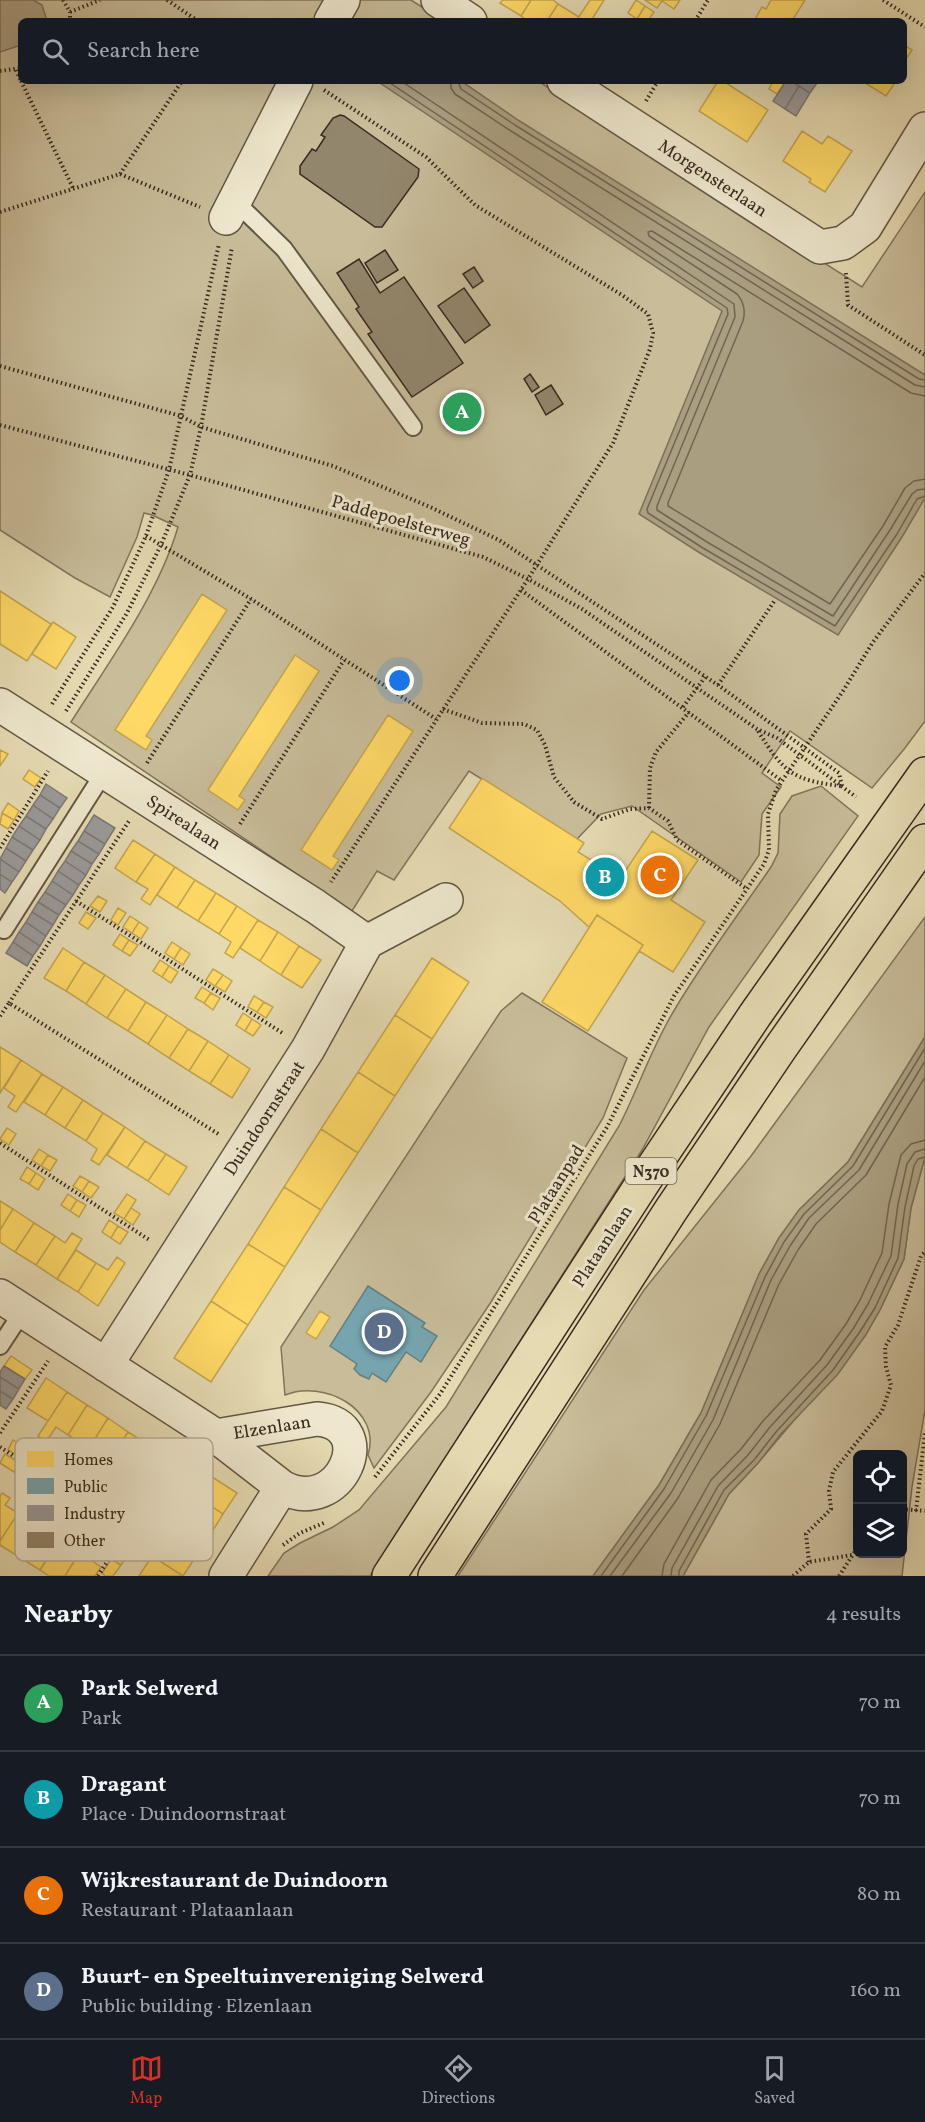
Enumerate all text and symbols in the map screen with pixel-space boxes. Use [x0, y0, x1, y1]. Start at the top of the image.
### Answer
search box [18, 18, 907, 84]
icon: search [39, 35, 72, 68]
text: Search here [87, 36, 200, 67]
street label: Morgensterlaan [653, 134, 772, 224]
pin: A [442, 390, 482, 434]
street label: Paddepoelsterweg [328, 490, 473, 553]
your location [385, 666, 414, 695]
street label: Spirealaan [141, 790, 226, 857]
pin: C [640, 852, 680, 898]
pin: B [586, 854, 624, 900]
street label: Duindoornstraat [219, 1056, 312, 1181]
street label: Plataanpad [523, 1140, 591, 1229]
road number: N370 [626, 1158, 676, 1184]
street label: Plataanlaan [567, 1201, 639, 1293]
pin: D [364, 1310, 404, 1354]
street label: Elzenlaan [231, 1410, 313, 1447]
legend [15, 1438, 213, 1561]
text: Homes [64, 1450, 113, 1472]
map controls [853, 1450, 907, 1558]
button: locate [853, 1450, 907, 1504]
text: Public [64, 1477, 108, 1499]
text: Industry [64, 1504, 125, 1526]
button: layers [853, 1504, 907, 1558]
text: Other [64, 1531, 105, 1553]
text: Nearby [24, 1597, 113, 1633]
text: 4 results [826, 1601, 901, 1629]
text: Park Selwerd [81, 1674, 218, 1705]
text: A [36, 1689, 51, 1717]
text: 70 m [858, 1689, 901, 1717]
text: Park [81, 1705, 122, 1733]
text: Dragant [81, 1770, 166, 1801]
text: B [37, 1785, 50, 1813]
text: 70 m [858, 1785, 901, 1813]
text: Place · Duindoornstraat [81, 1801, 286, 1829]
text: Wijkrestaurant de Duindoorn [81, 1866, 388, 1897]
text: C [37, 1881, 50, 1909]
text: 80 m [857, 1881, 901, 1909]
text: Restaurant · Plataanlaan [81, 1897, 294, 1925]
text: Buurt- en Speeltuinvereniging Selwerd [81, 1962, 484, 1993]
text: D [36, 1977, 51, 2005]
text: 160 m [849, 1977, 901, 2005]
text: Public building · Elzenlaan [81, 1993, 312, 2021]
tab: Map [130, 2052, 163, 2110]
tab: Directions [422, 2052, 495, 2110]
tab: Saved [754, 2052, 795, 2110]

